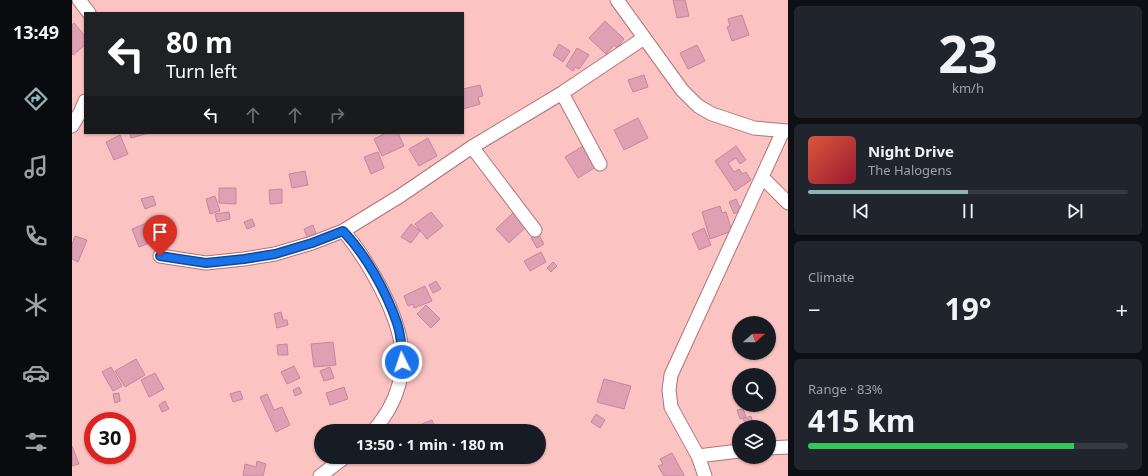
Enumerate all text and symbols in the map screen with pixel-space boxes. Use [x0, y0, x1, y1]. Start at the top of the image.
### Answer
text: 23 [938, 17, 998, 88]
text: 13:49 [13, 20, 59, 44]
text: 80 m [166, 23, 233, 61]
icon: left [100, 28, 152, 80]
text: Turn left [166, 59, 237, 83]
text: km/h [952, 79, 984, 97]
icon: directions [22, 85, 50, 113]
icon: left [200, 104, 222, 126]
icon: ahead [242, 104, 264, 126]
icon: ahead [284, 104, 306, 126]
icon: right [326, 104, 348, 126]
text: Night Drive [868, 141, 954, 161]
icon: music [22, 153, 50, 181]
text: The Halogens [868, 161, 952, 179]
icon: previous [850, 200, 872, 222]
icon: pause [957, 200, 979, 222]
icon: next [1064, 200, 1086, 222]
pin [143, 215, 177, 256]
icon: arrive [149, 221, 171, 243]
icon: phone [22, 222, 50, 250]
text: Climate [808, 268, 854, 286]
text: 19° [944, 288, 992, 329]
icon: climate [22, 291, 50, 319]
text: − [808, 294, 821, 324]
text: + [1115, 294, 1128, 324]
north arrow [732, 316, 776, 360]
map controls [732, 316, 776, 464]
position arrow [381, 341, 423, 383]
icon: car [22, 359, 50, 387]
button: search [732, 368, 776, 412]
text: Range · 83% [808, 380, 883, 398]
text: 415 km [808, 400, 915, 441]
speed limit sign: 30 [84, 412, 136, 464]
button: layers [732, 420, 776, 464]
icon: filters [22, 428, 50, 456]
text: 13:50 · 1 min · 180 m [356, 434, 504, 454]

